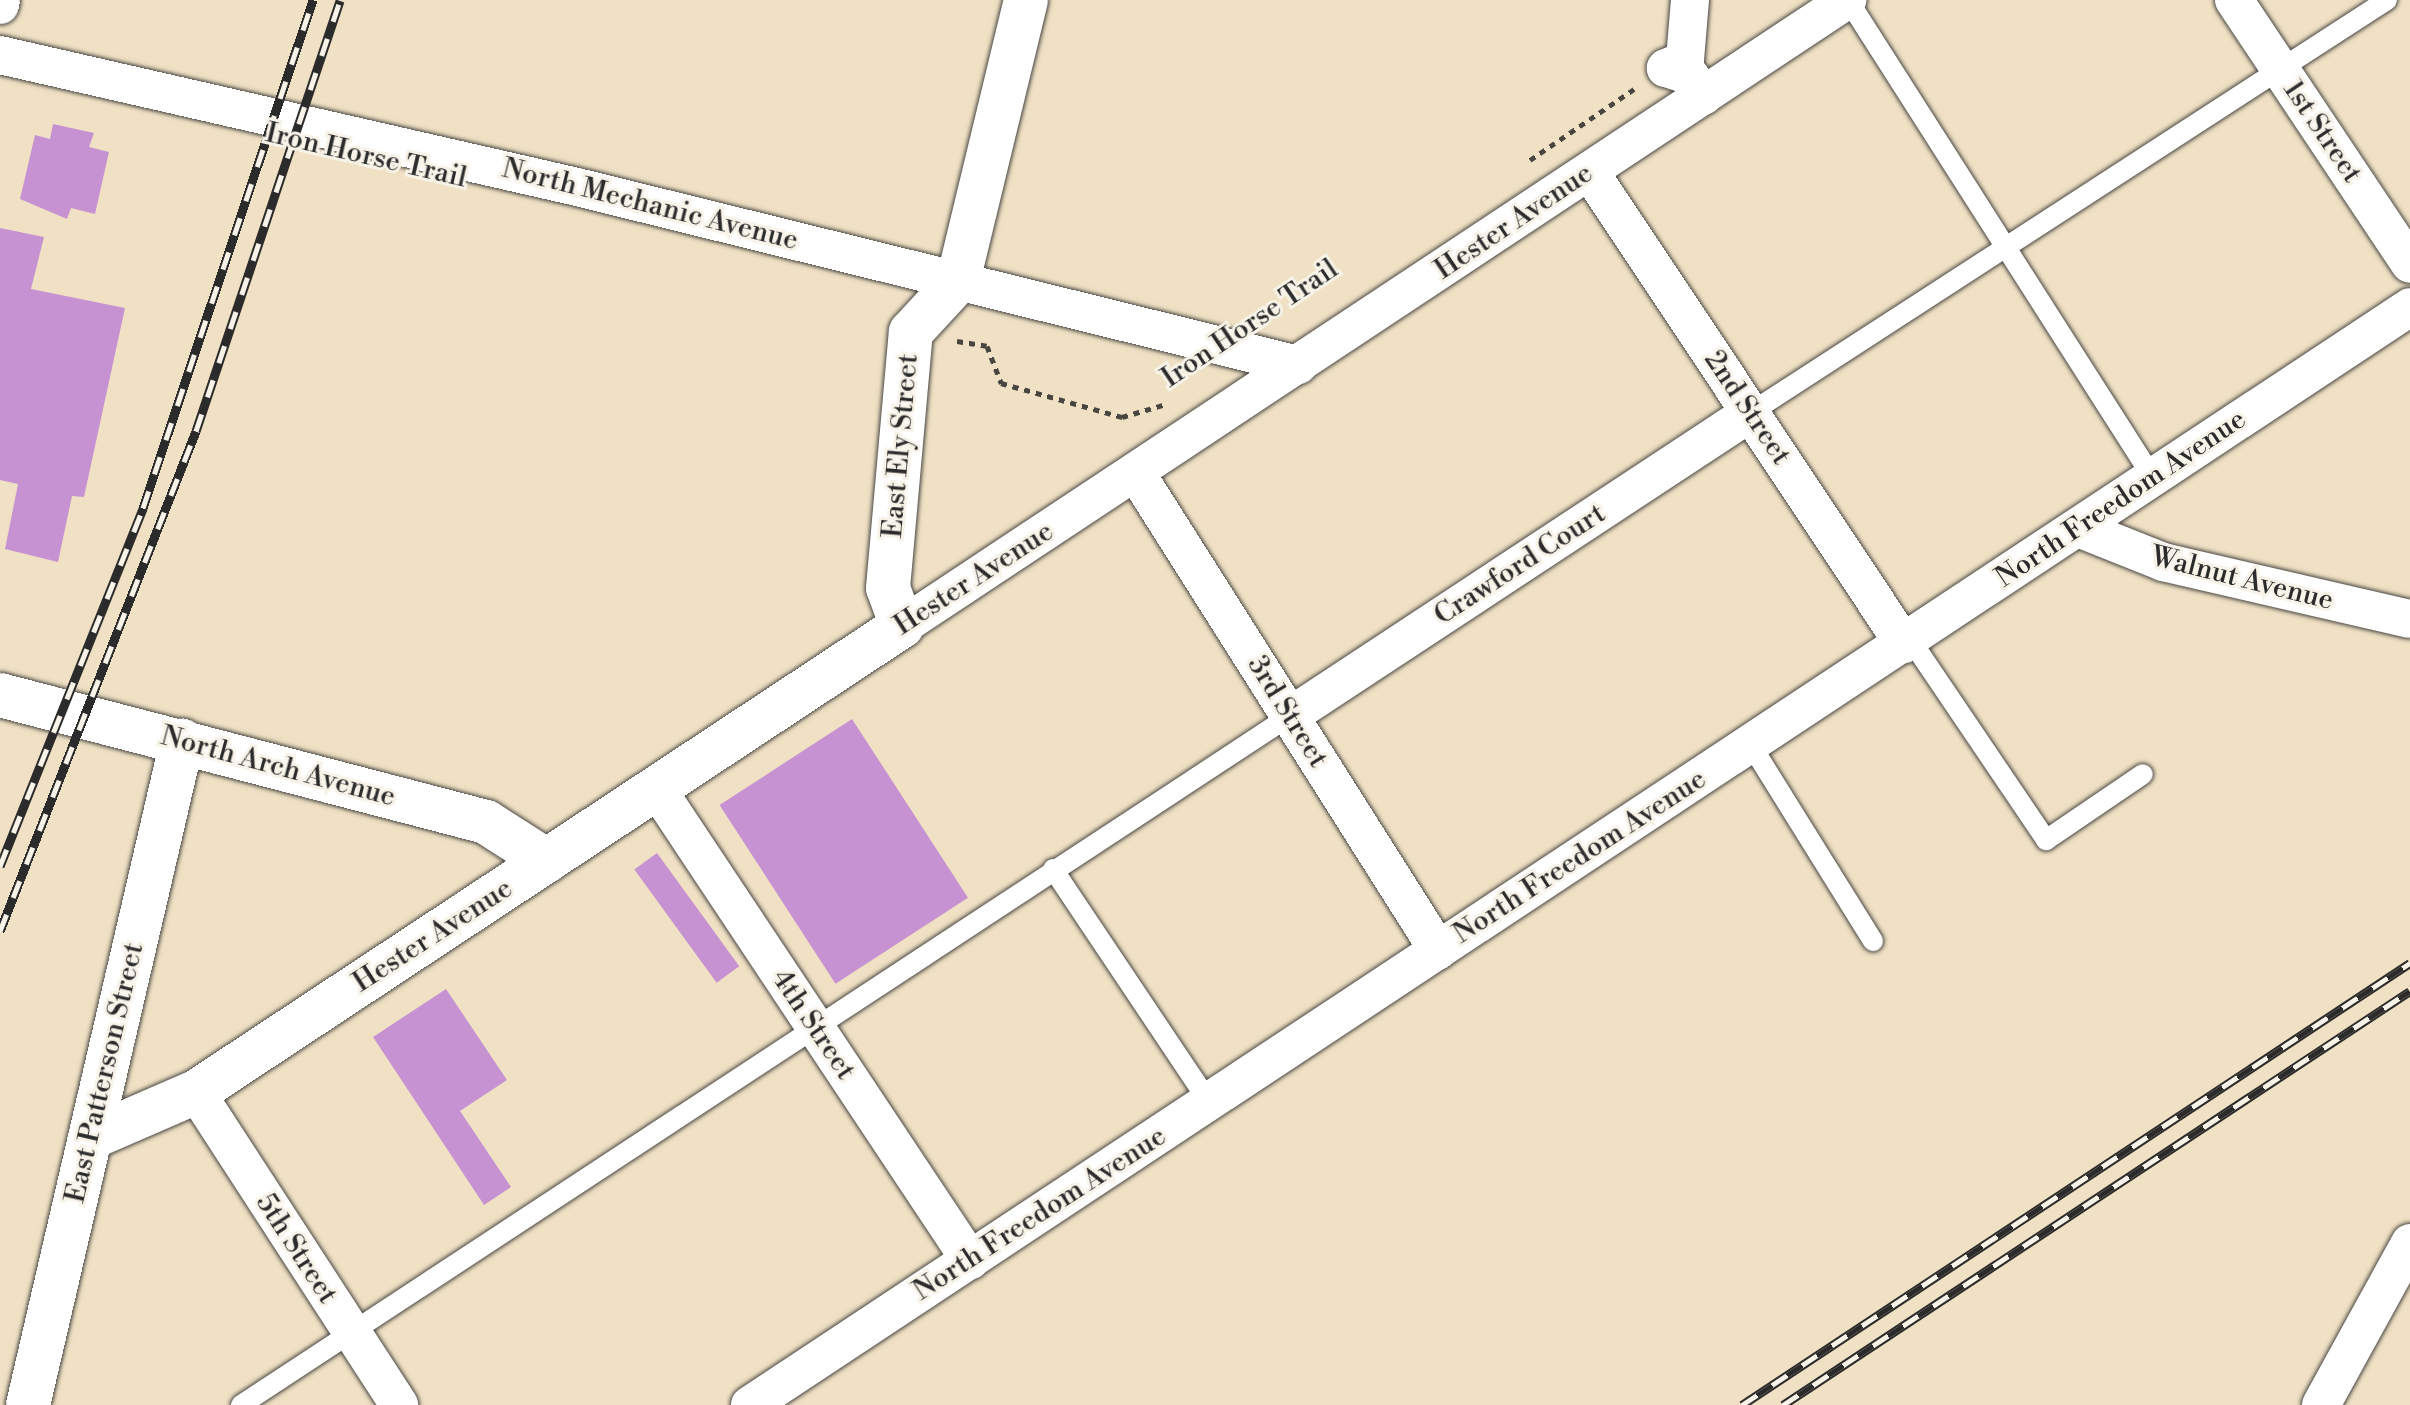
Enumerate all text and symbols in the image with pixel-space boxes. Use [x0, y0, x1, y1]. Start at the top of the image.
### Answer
street label: 1st Street [2276, 74, 2368, 190]
street label: Iron Horse Trail [262, 117, 470, 195]
street label: North Mechanic Avenue [499, 152, 801, 258]
street label: Hester Avenue [1429, 157, 1599, 287]
street label: Iron Horse Trail [1156, 253, 1344, 395]
street label: 2nd Street [1697, 345, 1797, 471]
street label: East Ely Street [876, 352, 926, 540]
street label: North Freedom Avenue [1990, 403, 2252, 595]
street label: Crawford Court [1428, 497, 1612, 633]
street label: Hester Avenue [888, 515, 1060, 643]
street label: Walnut Avenue [2147, 540, 2337, 618]
street label: 3rd Street [1240, 650, 1334, 774]
street label: North Arch Avenue [157, 720, 399, 814]
street label: North Freedom Avenue [1447, 763, 1713, 951]
street label: Hester Avenue [347, 872, 519, 1000]
street label: East Patterson Street [59, 940, 151, 1206]
street label: 4th Street [764, 964, 862, 1086]
street label: North Freedom Avenue [907, 1120, 1173, 1308]
street label: 5th Street [248, 1188, 344, 1310]

